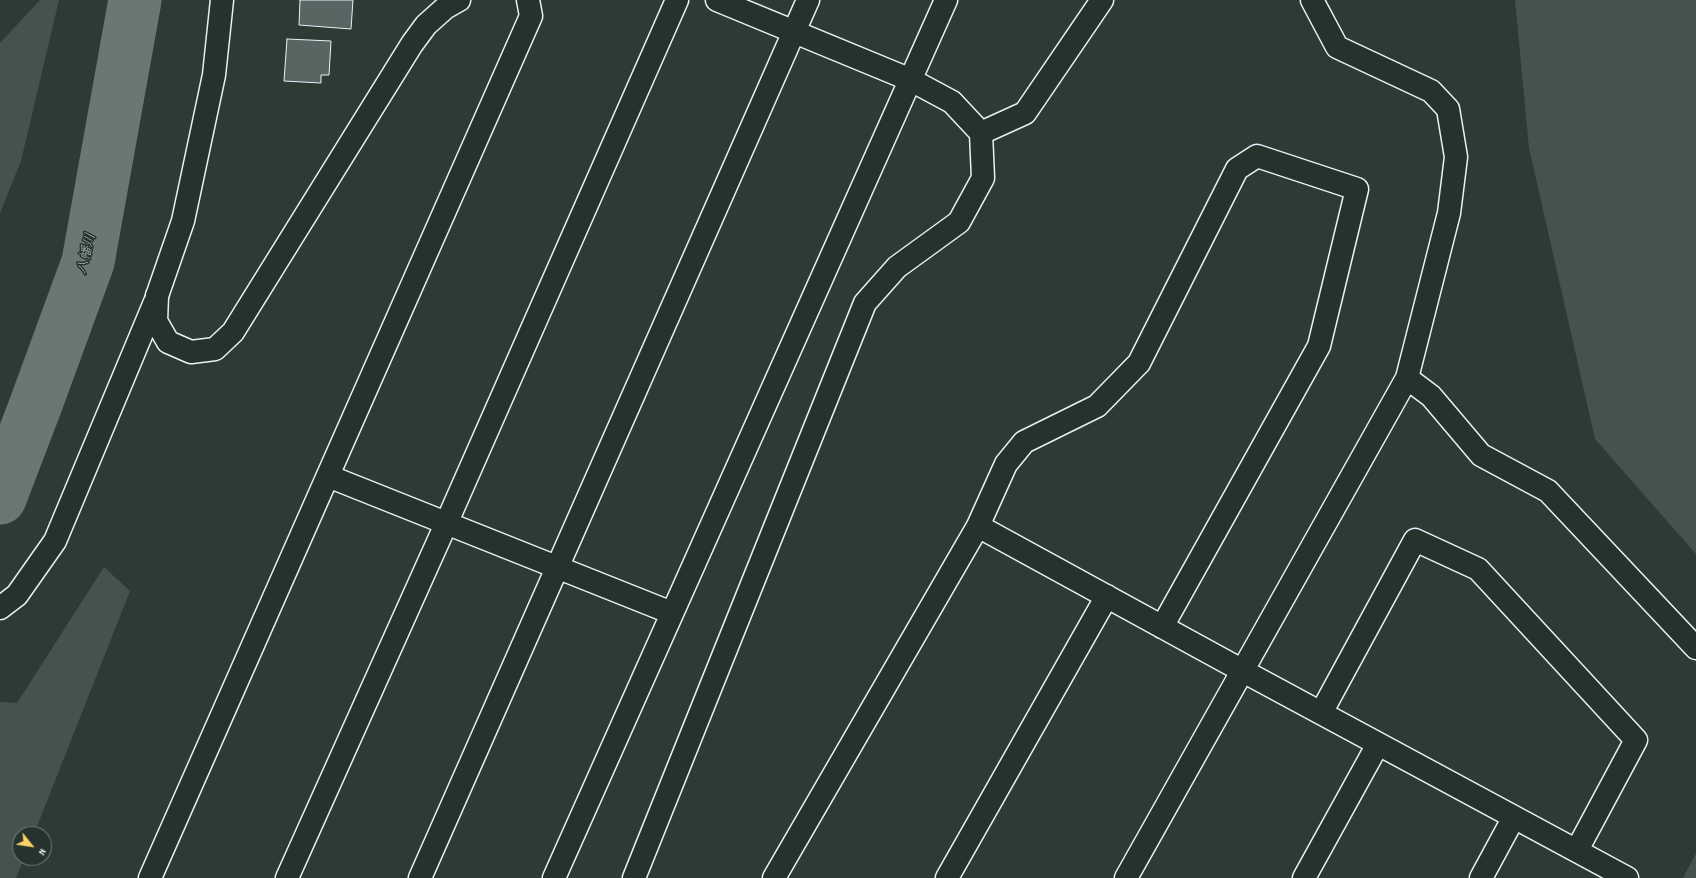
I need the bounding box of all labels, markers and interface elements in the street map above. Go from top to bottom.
water label: 八幡川 [75,232,101,276]
north arrow [12,826,52,866]
text: N [33,845,50,858]

